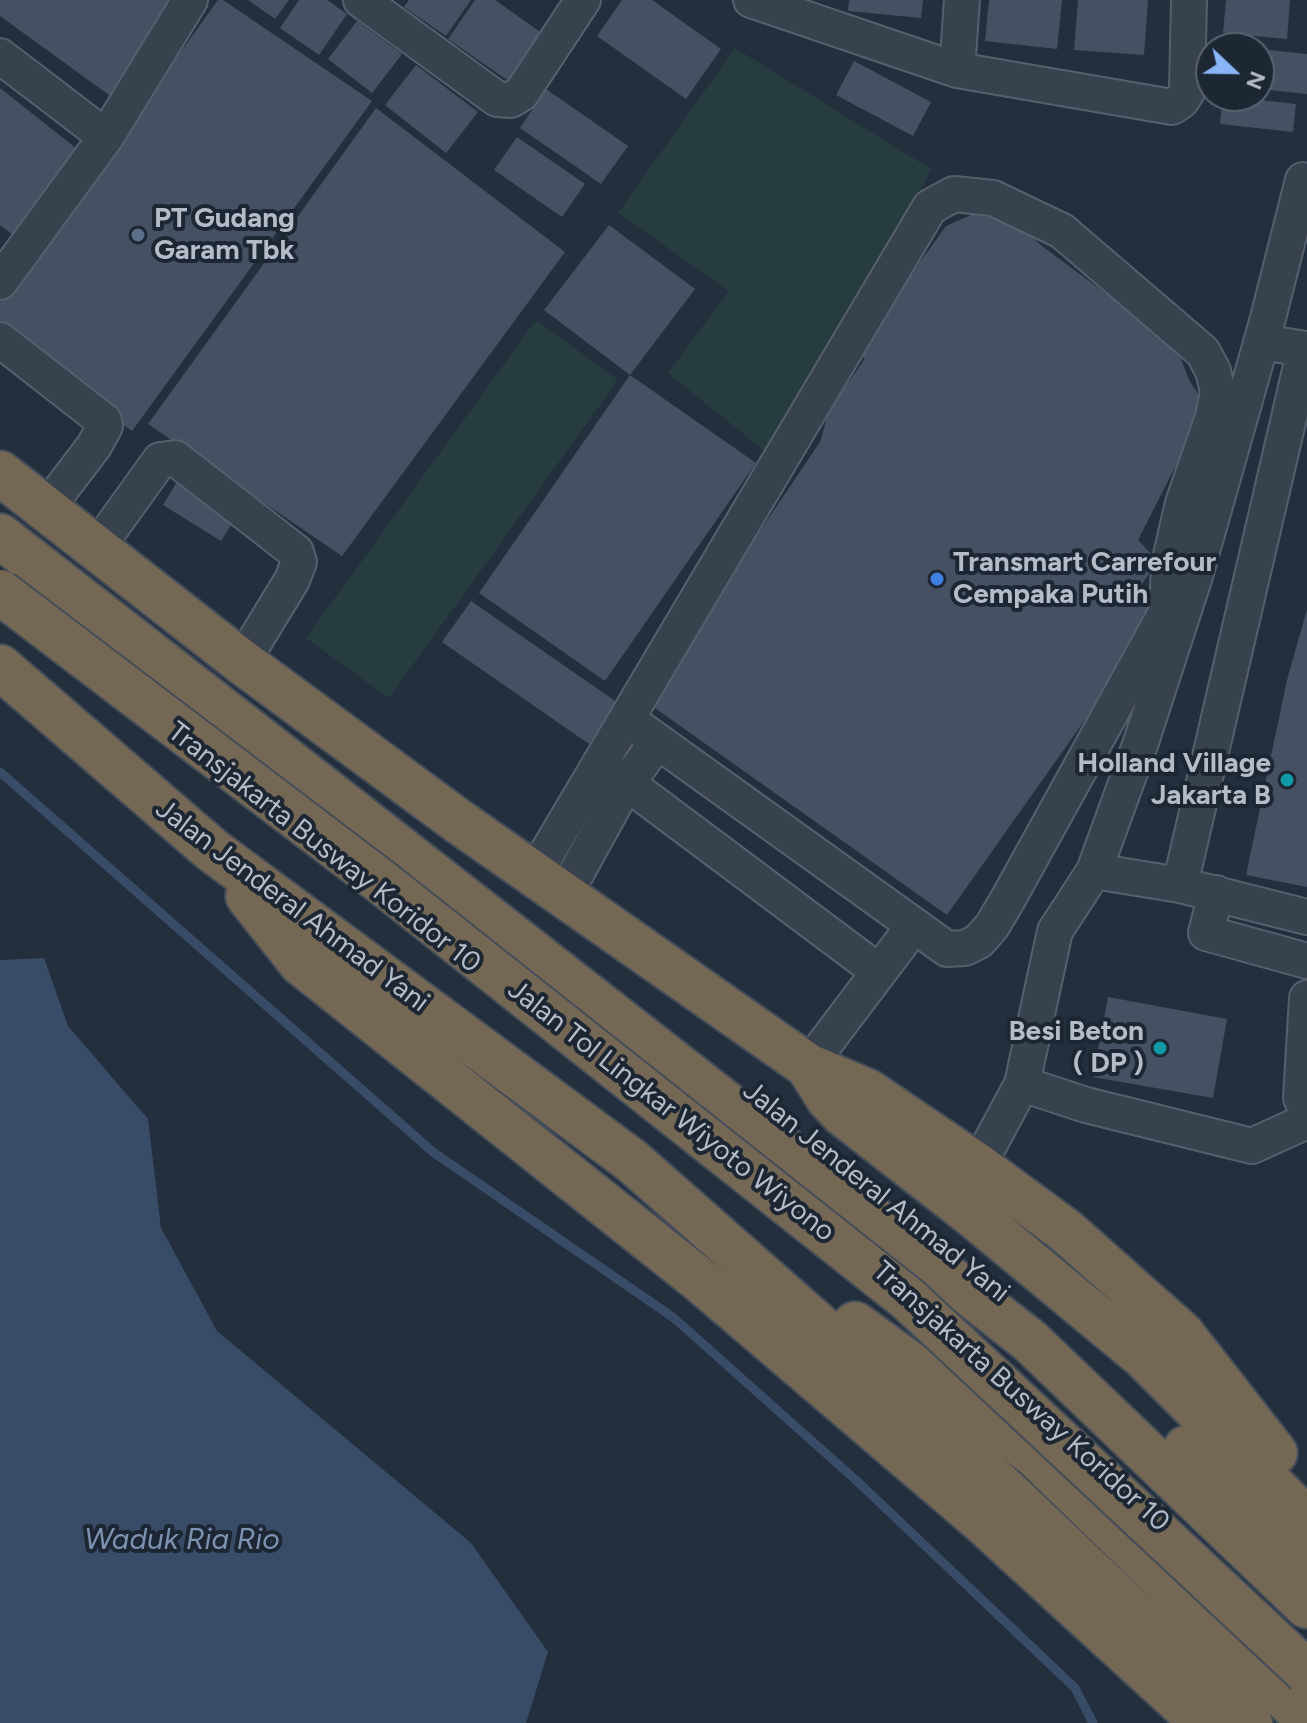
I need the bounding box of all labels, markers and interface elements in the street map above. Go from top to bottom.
north arrow [1195,32,1275,112]
text: N [1240,67,1272,93]
place label: PT Gudang Garam Tbk [154,202,295,268]
marker: PT Gudang Garam Tbk [129,226,147,244]
place label: Transmart Carrefour Cempaka Putih [953,546,1216,612]
marker: Transmart Carrefour Cempaka Putih [928,570,946,588]
street label: Transjakarta Busway Koridor 10 [161,715,487,981]
place label: Holland Village Jakarta B [1077,747,1271,813]
marker: Holland Village Jakarta B [1278,771,1296,789]
street label: Jalan Jenderal Ahmad Yani [149,792,435,1020]
street label: Jalan Tol Lingkar Wiyoto Wiyono [501,973,841,1249]
place label: Besi Beton ( DP ) [1008,1015,1144,1081]
marker: Besi Beton ( DP ) [1151,1039,1169,1057]
street label: Jalan Jenderal Ahmad Yani [736,1074,1016,1310]
street label: Transjakarta Busway Koridor 10 [866,1255,1176,1539]
water label: Waduk Ria Rio [84,1522,280,1558]

